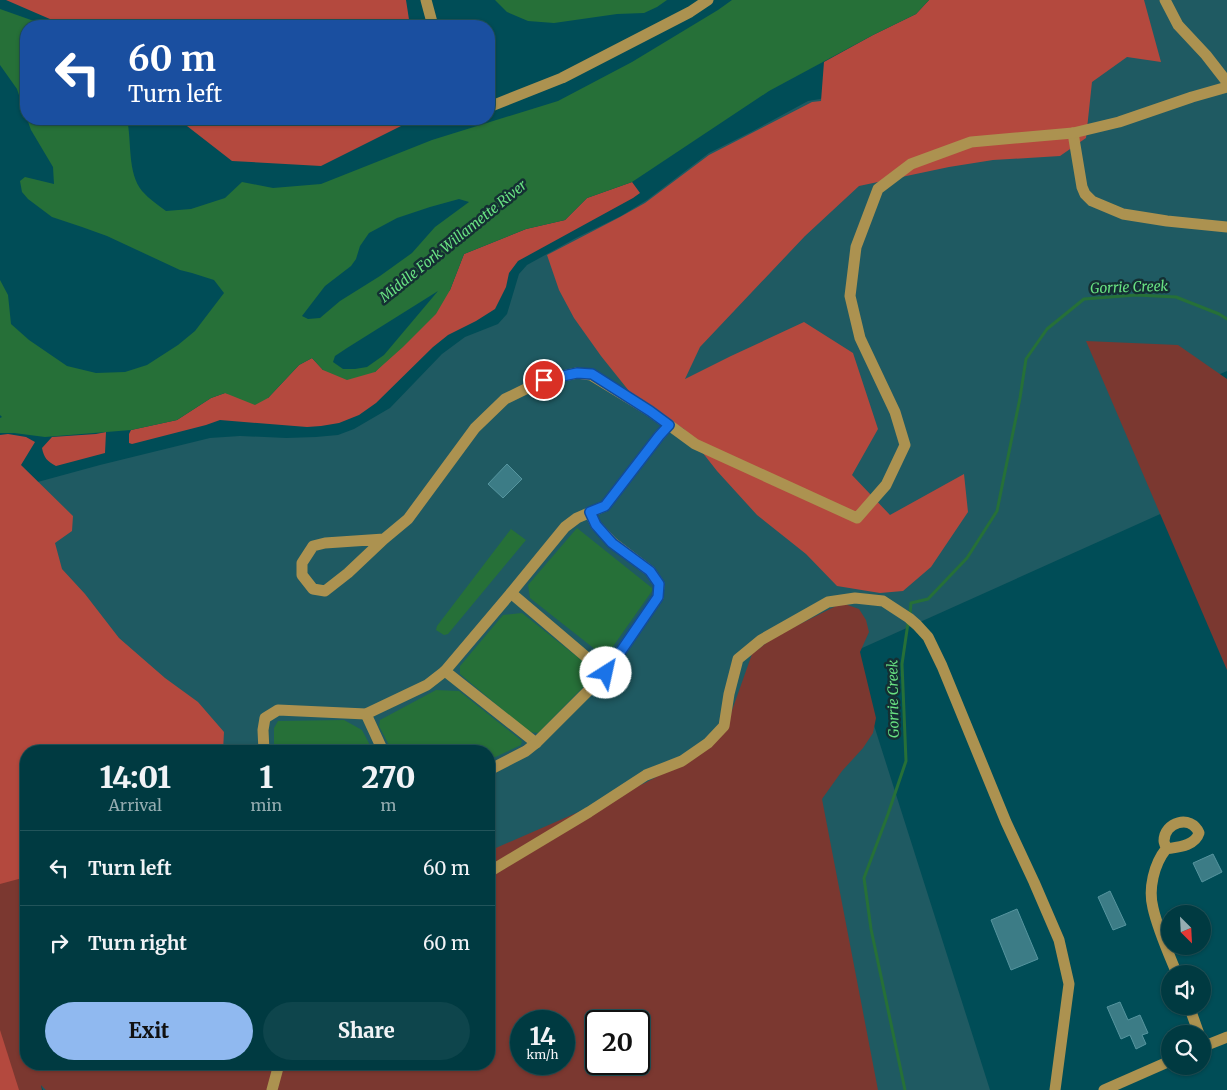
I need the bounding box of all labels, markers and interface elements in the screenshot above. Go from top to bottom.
text: 60 m [128,37,216,81]
icon: left [45,40,110,105]
text: Turn left [128,80,222,108]
water label: Middle Fork Willamette River [375,176,531,307]
water label: Gorrie Creek [1090,277,1169,297]
pin [523,359,565,401]
icon: arrive [530,366,558,394]
position arrow [579,646,631,698]
water label: Gorrie Creek [883,659,903,738]
text: 14:01 [99,758,171,796]
text: 1 [259,758,273,796]
text: 270 [362,758,416,796]
text: Arrival [109,795,162,815]
text: min [250,795,282,815]
text: m [381,795,397,815]
icon: left [45,854,73,882]
text: Turn left [88,856,172,880]
text: 60 m [423,856,470,880]
north arrow [1161,905,1211,955]
map controls [1161,905,1211,1075]
icon: right [45,929,73,957]
text: Turn right [88,931,187,955]
text: 60 m [423,931,470,955]
button: sound [1161,965,1211,1015]
button: Exit [45,1002,253,1060]
button: Share [263,1002,470,1060]
speed limit sign: 20 [585,1010,650,1075]
text: 14 [529,1020,556,1052]
button: search [1161,1025,1211,1075]
text: km/h [527,1047,558,1062]

